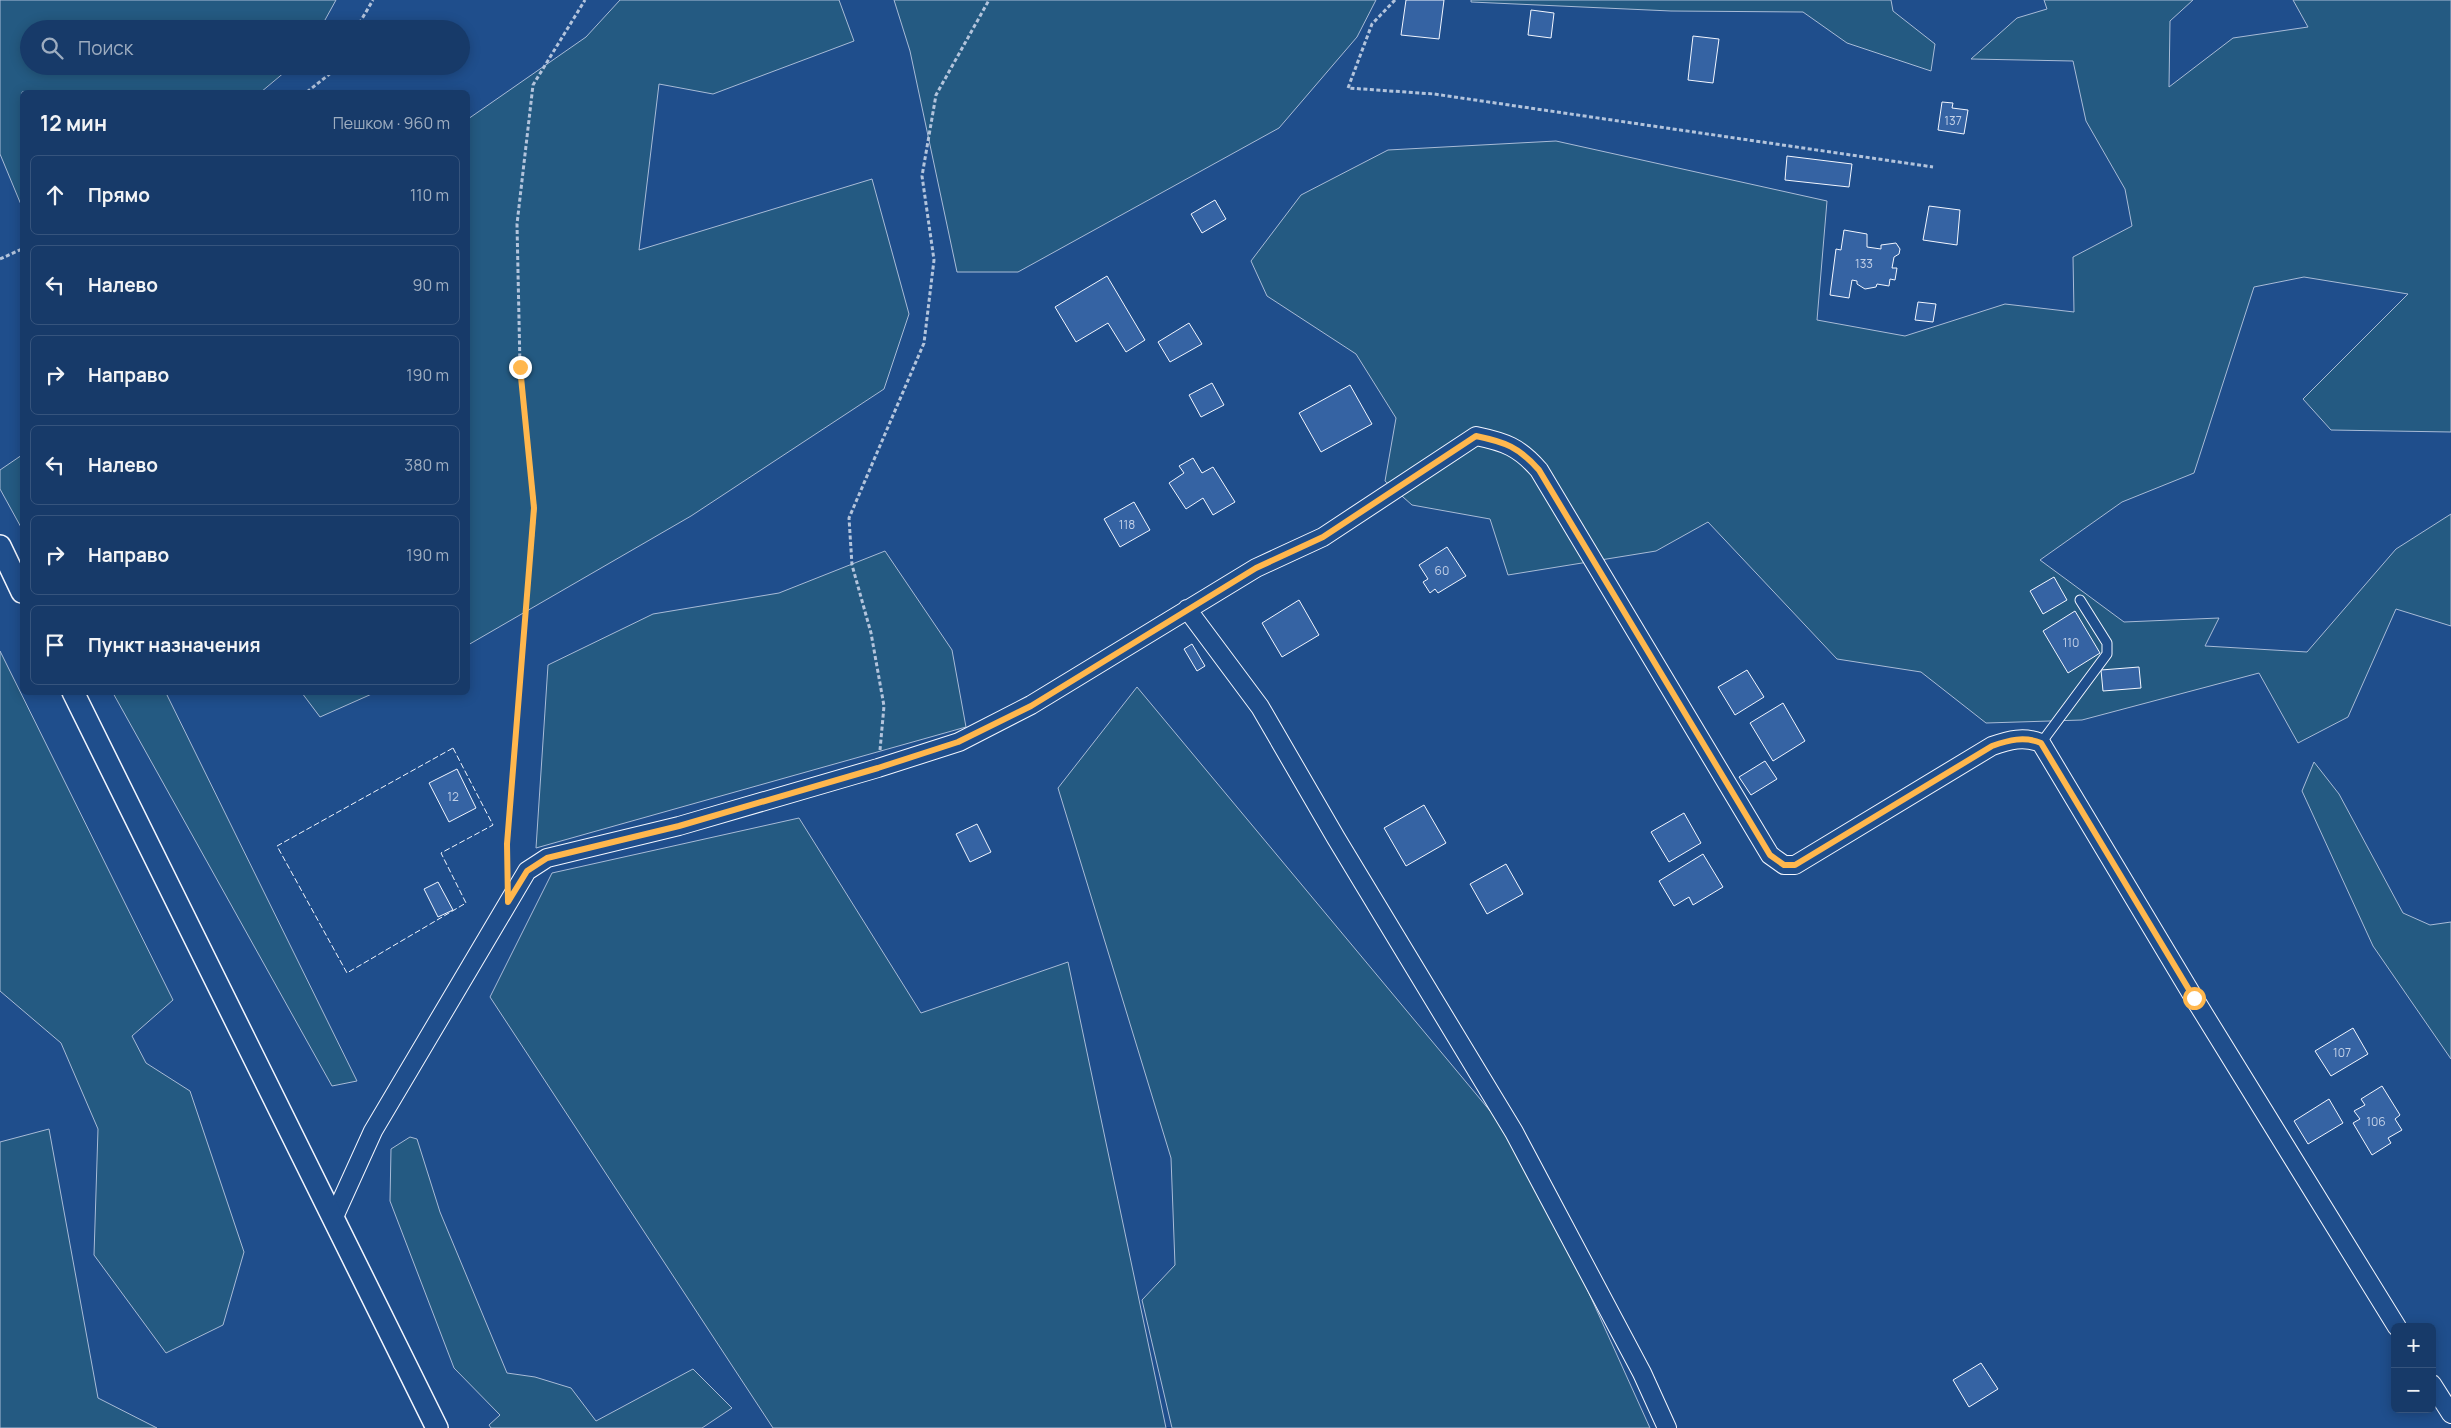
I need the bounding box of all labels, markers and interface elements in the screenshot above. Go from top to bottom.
search box [20,20,470,75]
icon: search [38,34,66,62]
text: Поиск [78,35,133,61]
text: 12 мин [40,109,107,137]
text: Пешком · 960 m [333,112,450,134]
house number: 137 [1944,112,1962,129]
icon: ahead [41,181,69,209]
text: Прямо [88,182,150,208]
text: 110 m [410,184,449,206]
house number: 133 [1855,255,1873,272]
icon: left [41,271,69,299]
text: Налево [88,272,158,298]
text: 90 m [413,274,449,296]
route end [509,356,532,379]
icon: right [41,361,69,389]
text: Направо [88,362,169,388]
text: 190 m [406,364,449,386]
icon: left [41,451,69,479]
text: Налево [88,452,158,478]
text: 380 m [404,454,449,476]
house number: 118 [1119,516,1135,533]
icon: right [41,541,69,569]
text: Направо [88,542,169,568]
text: 190 m [406,544,449,566]
house number: 60 [1435,562,1449,579]
icon: arrive [41,631,69,659]
text: Пункт назначения [88,632,261,658]
house number: 110 [2063,634,2079,651]
house number: 12 [447,788,459,805]
route start [2183,987,2206,1010]
house number: 107 [2333,1044,2351,1061]
house number: 106 [2366,1113,2386,1130]
map controls [2391,1323,2436,1413]
button: + [2391,1323,2436,1368]
button: − [2391,1368,2436,1413]

